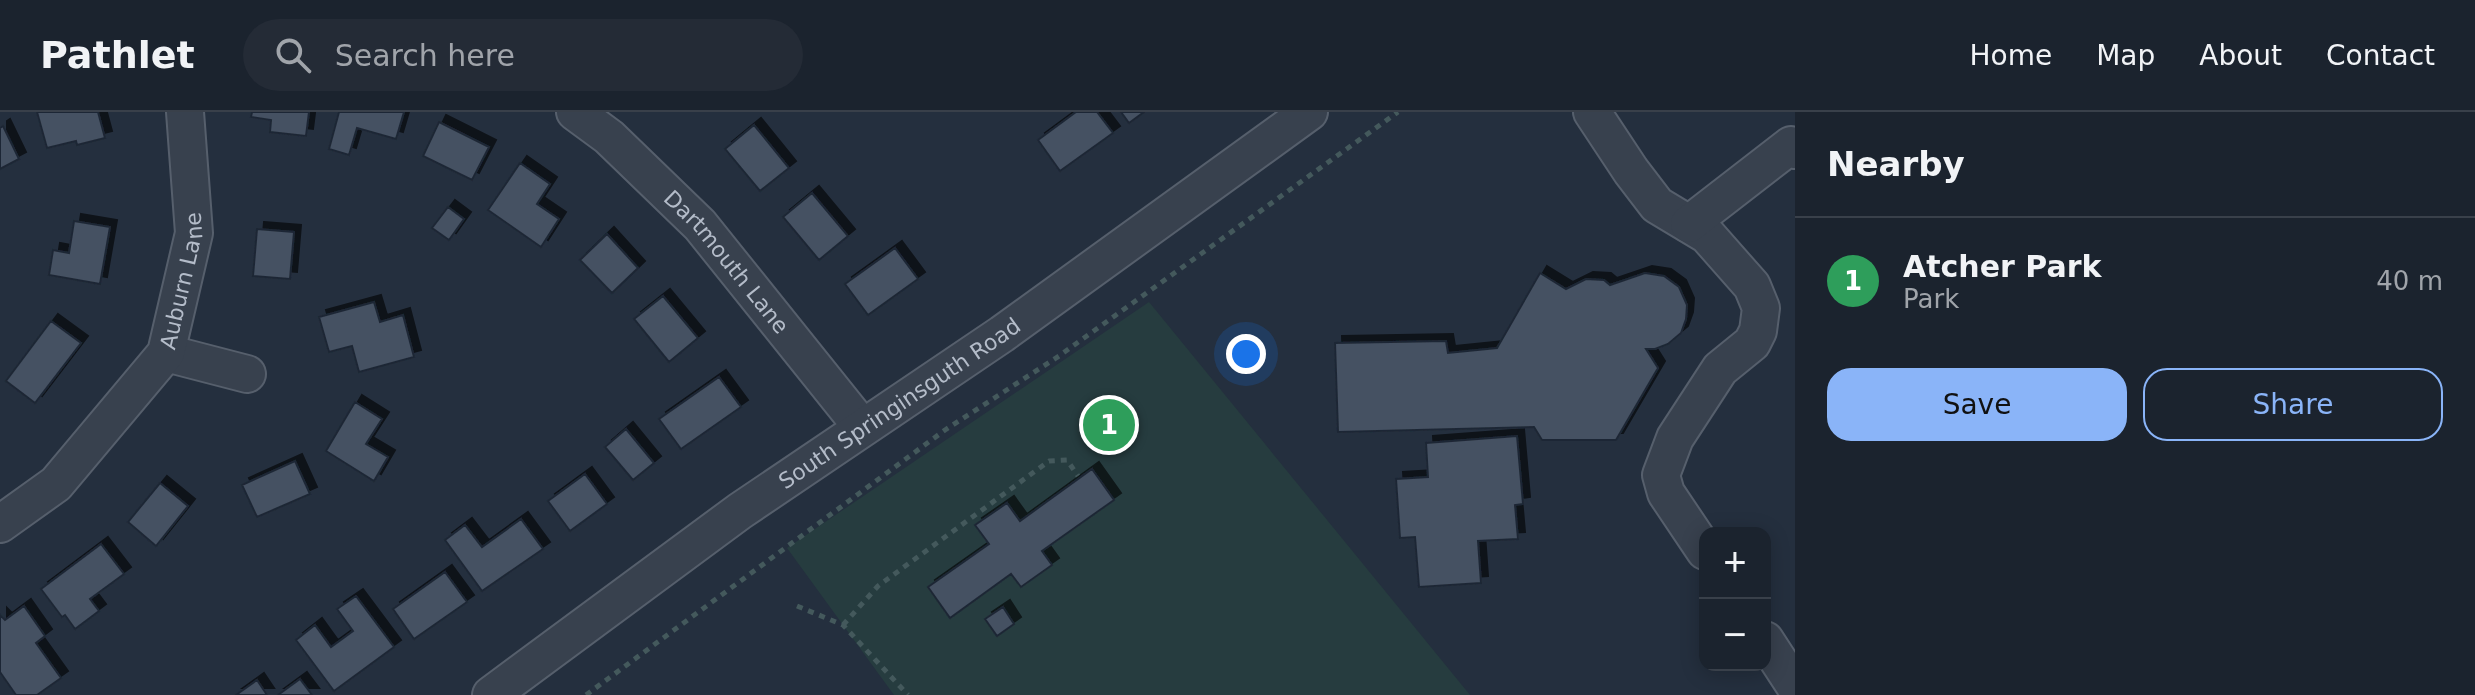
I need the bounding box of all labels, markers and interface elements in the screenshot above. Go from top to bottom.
search box [243,19,803,91]
text: Pathlet [40,33,195,77]
icon: search [271,33,315,77]
text: Search here [335,38,515,73]
text: Home [1969,39,2052,72]
text: Map [2096,39,2155,72]
text: About [2199,39,2282,72]
text: Contact [2326,39,2435,72]
text: Nearby [1827,144,1965,184]
street label: Dartmouth Lane [659,185,794,338]
street label: Auburn Lane [155,211,207,352]
text: Atcher Park [1903,249,2101,284]
text: 1 [1844,266,1862,296]
text: 40 m [2376,266,2443,296]
text: Park [1903,284,1959,314]
street label: South Springinsguth Road [774,313,1025,494]
your location [1226,334,1266,374]
button: Save [1827,368,2127,441]
button: Share [2143,368,2443,441]
pin: 1 [1083,395,1135,455]
map controls [1699,527,1771,671]
button: + [1699,527,1771,599]
button: − [1699,599,1771,671]

